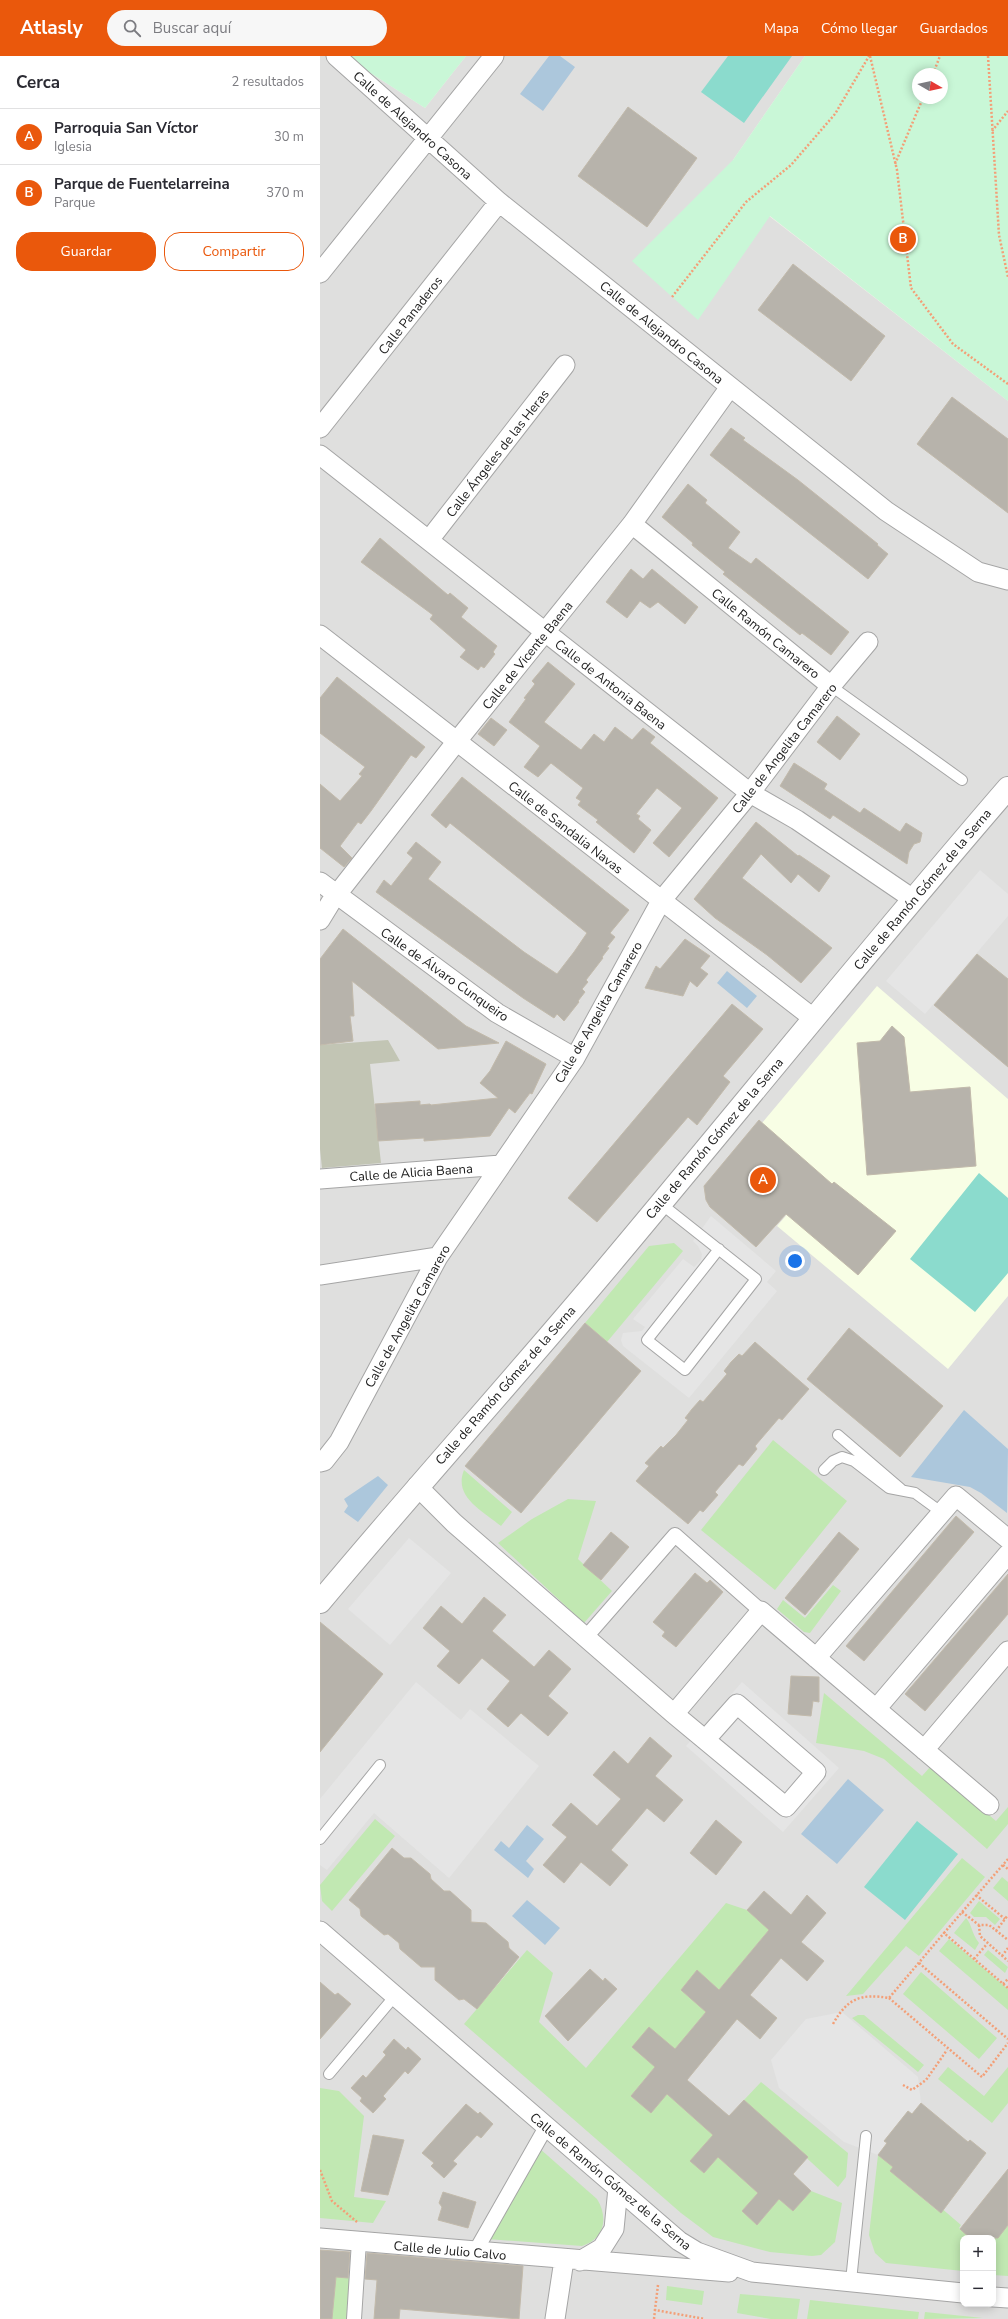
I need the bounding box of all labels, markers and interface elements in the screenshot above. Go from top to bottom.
search box [107,10,387,46]
text: Atlasly [20,15,83,41]
icon: search [121,17,143,39]
text: Buscar aquí [153,18,231,38]
text: Mapa [764,19,799,38]
text: Cómo llegar [821,19,897,38]
text: Guardados [919,19,988,38]
street label: Calle de Alejandro Casona [349,67,476,184]
north arrow [912,68,948,104]
text: Cerca [16,71,60,94]
text: 2 resultados [232,73,304,91]
text: Parroquia San Víctor [54,118,198,138]
text: A [24,128,34,146]
text: 30 m [274,128,304,146]
text: Iglesia [54,138,92,156]
text: Parque de Fuentelarreina [54,174,230,194]
text: B [25,184,33,202]
text: 370 m [266,184,304,202]
text: Parque [54,194,95,212]
pin: B [890,224,916,254]
button: Guardar [16,232,156,271]
button: Compartir [164,232,304,271]
street label: Calle Panaderos [374,273,447,359]
street label: Calle de Alejandro Casona [596,277,727,388]
street label: Calle Ángeles de las Heras [441,385,553,521]
street label: Calle Ramón Camarero [707,584,823,683]
street label: Calle de Vicente Baena [478,598,577,714]
street label: Calle de Antonia Baena [551,635,670,734]
street label: Calle de Angelita Camarero [728,680,841,818]
street label: Calle de Sandalia Navas [504,777,627,878]
street label: Calle de Ramón Gómez de la Serna [850,805,996,974]
street label: Calle de Álvaro Cunqueiro [377,923,513,1026]
street label: Calle de Angelita Camarero [551,938,647,1087]
street label: Calle de Ramón Gómez de la Serna [642,1054,788,1223]
street label: Calle de Alicia Baena [349,1160,473,1186]
pin: A [750,1165,776,1195]
street label: Calle de Angelita Camarero [361,1242,455,1391]
your location [785,1251,805,1271]
street label: Calle de Ramón Gómez de la Serna [432,1302,580,1469]
street label: Calle de Ramón Gómez de la Serna [526,2109,695,2255]
map controls [960,2235,996,2307]
button: + [960,2235,996,2271]
street label: Calle de Julio Calvo [393,2237,507,2265]
button: − [960,2271,996,2307]

